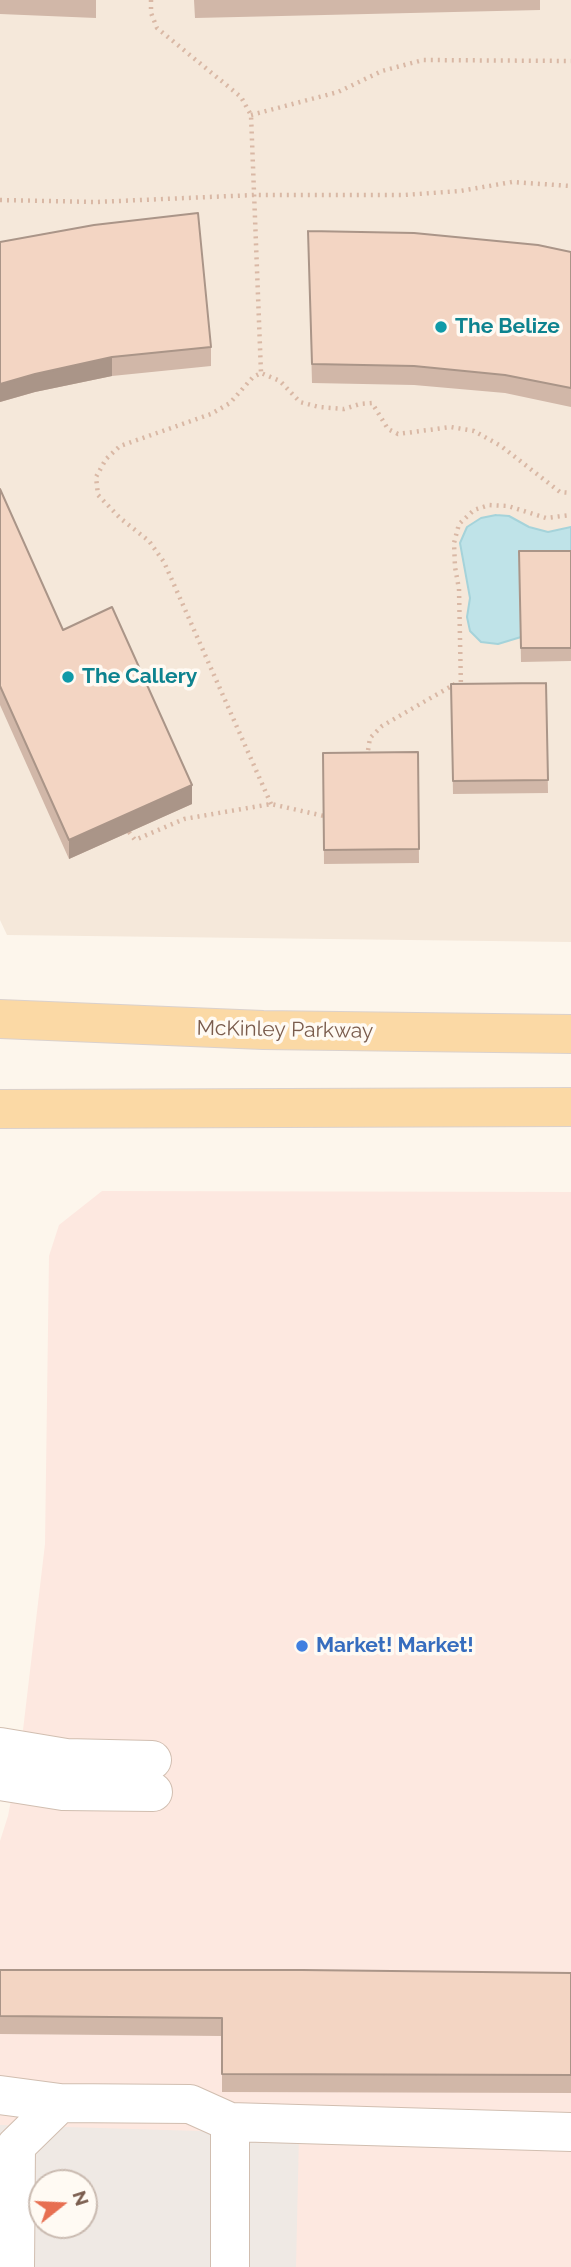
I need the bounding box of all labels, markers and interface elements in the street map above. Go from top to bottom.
place label: The Belize [455,314,560,340]
marker: The Belize [433,319,449,335]
place label: The Callery [82,664,197,690]
marker: The Callery [60,669,76,685]
street label: McKinley Parkway [196,1016,374,1044]
place label: Market! Market! [316,1633,474,1659]
marker: Market! Market! [294,1638,310,1654]
north arrow [28,2169,98,2239]
text: N [68,2188,94,2208]

